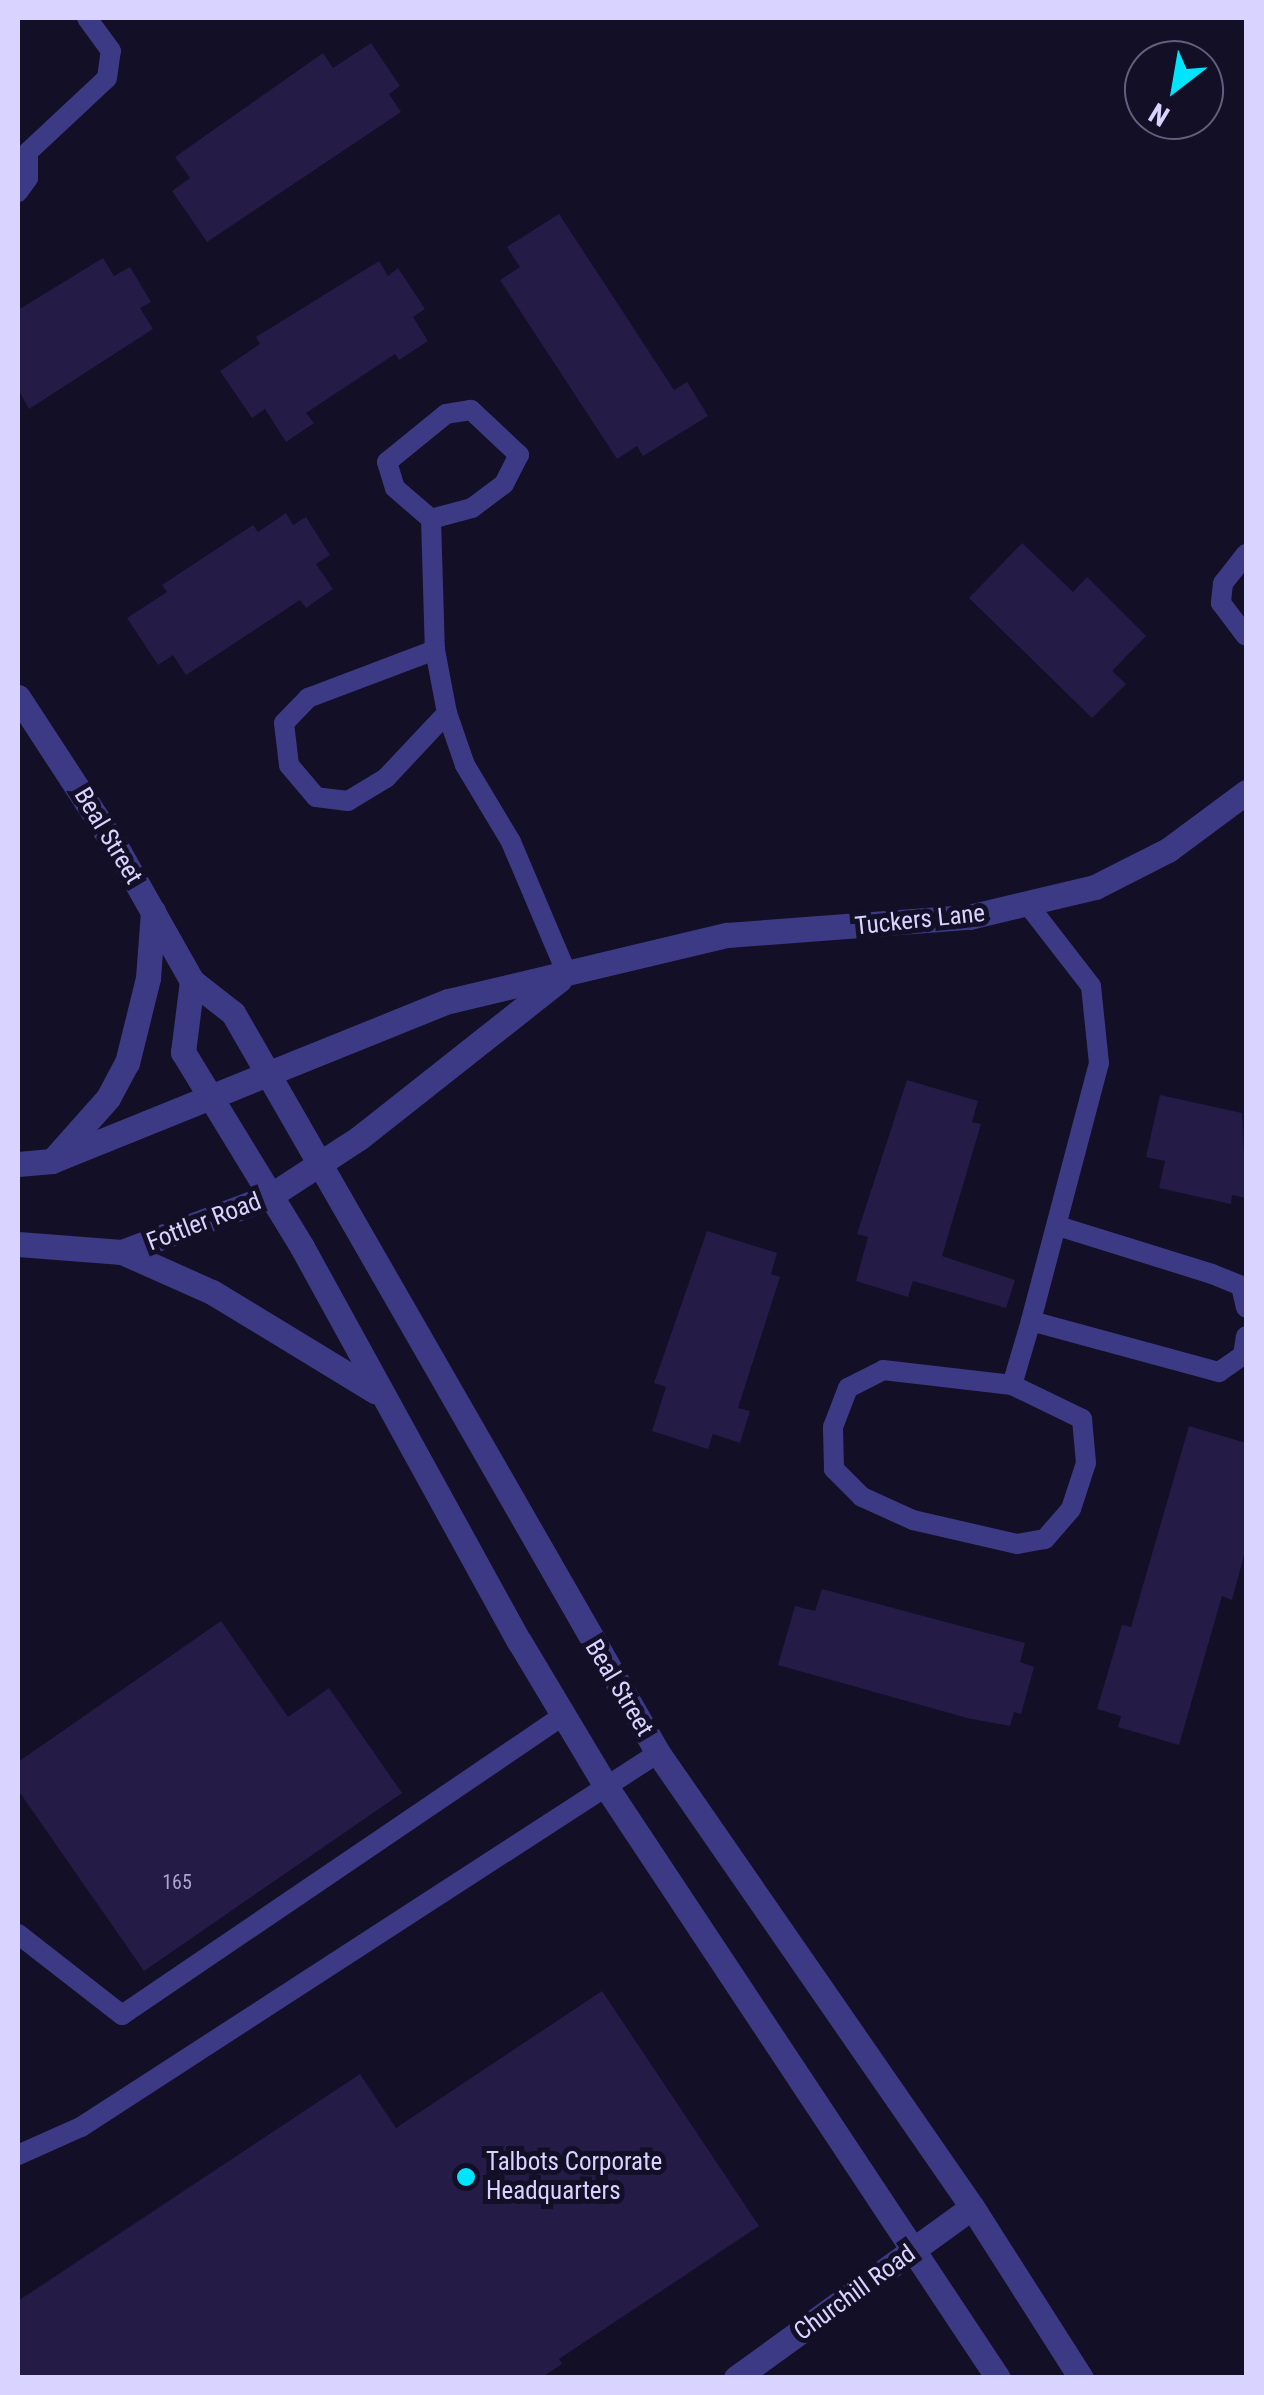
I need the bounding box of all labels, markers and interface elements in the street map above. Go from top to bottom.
north arrow [1124,40,1224,140]
text: N [1143,96,1175,133]
street label: Beal Street [67,782,149,890]
street label: Tuckers Lane [853,898,987,942]
street label: Fottler Road [143,1186,265,1258]
street label: Beal Street [578,1634,660,1742]
house number: 165 [162,1870,192,1894]
place label: Talbots Corporate Headquarters [486,2148,662,2207]
marker: Talbots Corporate Headquarters [455,2166,477,2188]
street label: Churchill Road [789,2239,921,2347]

